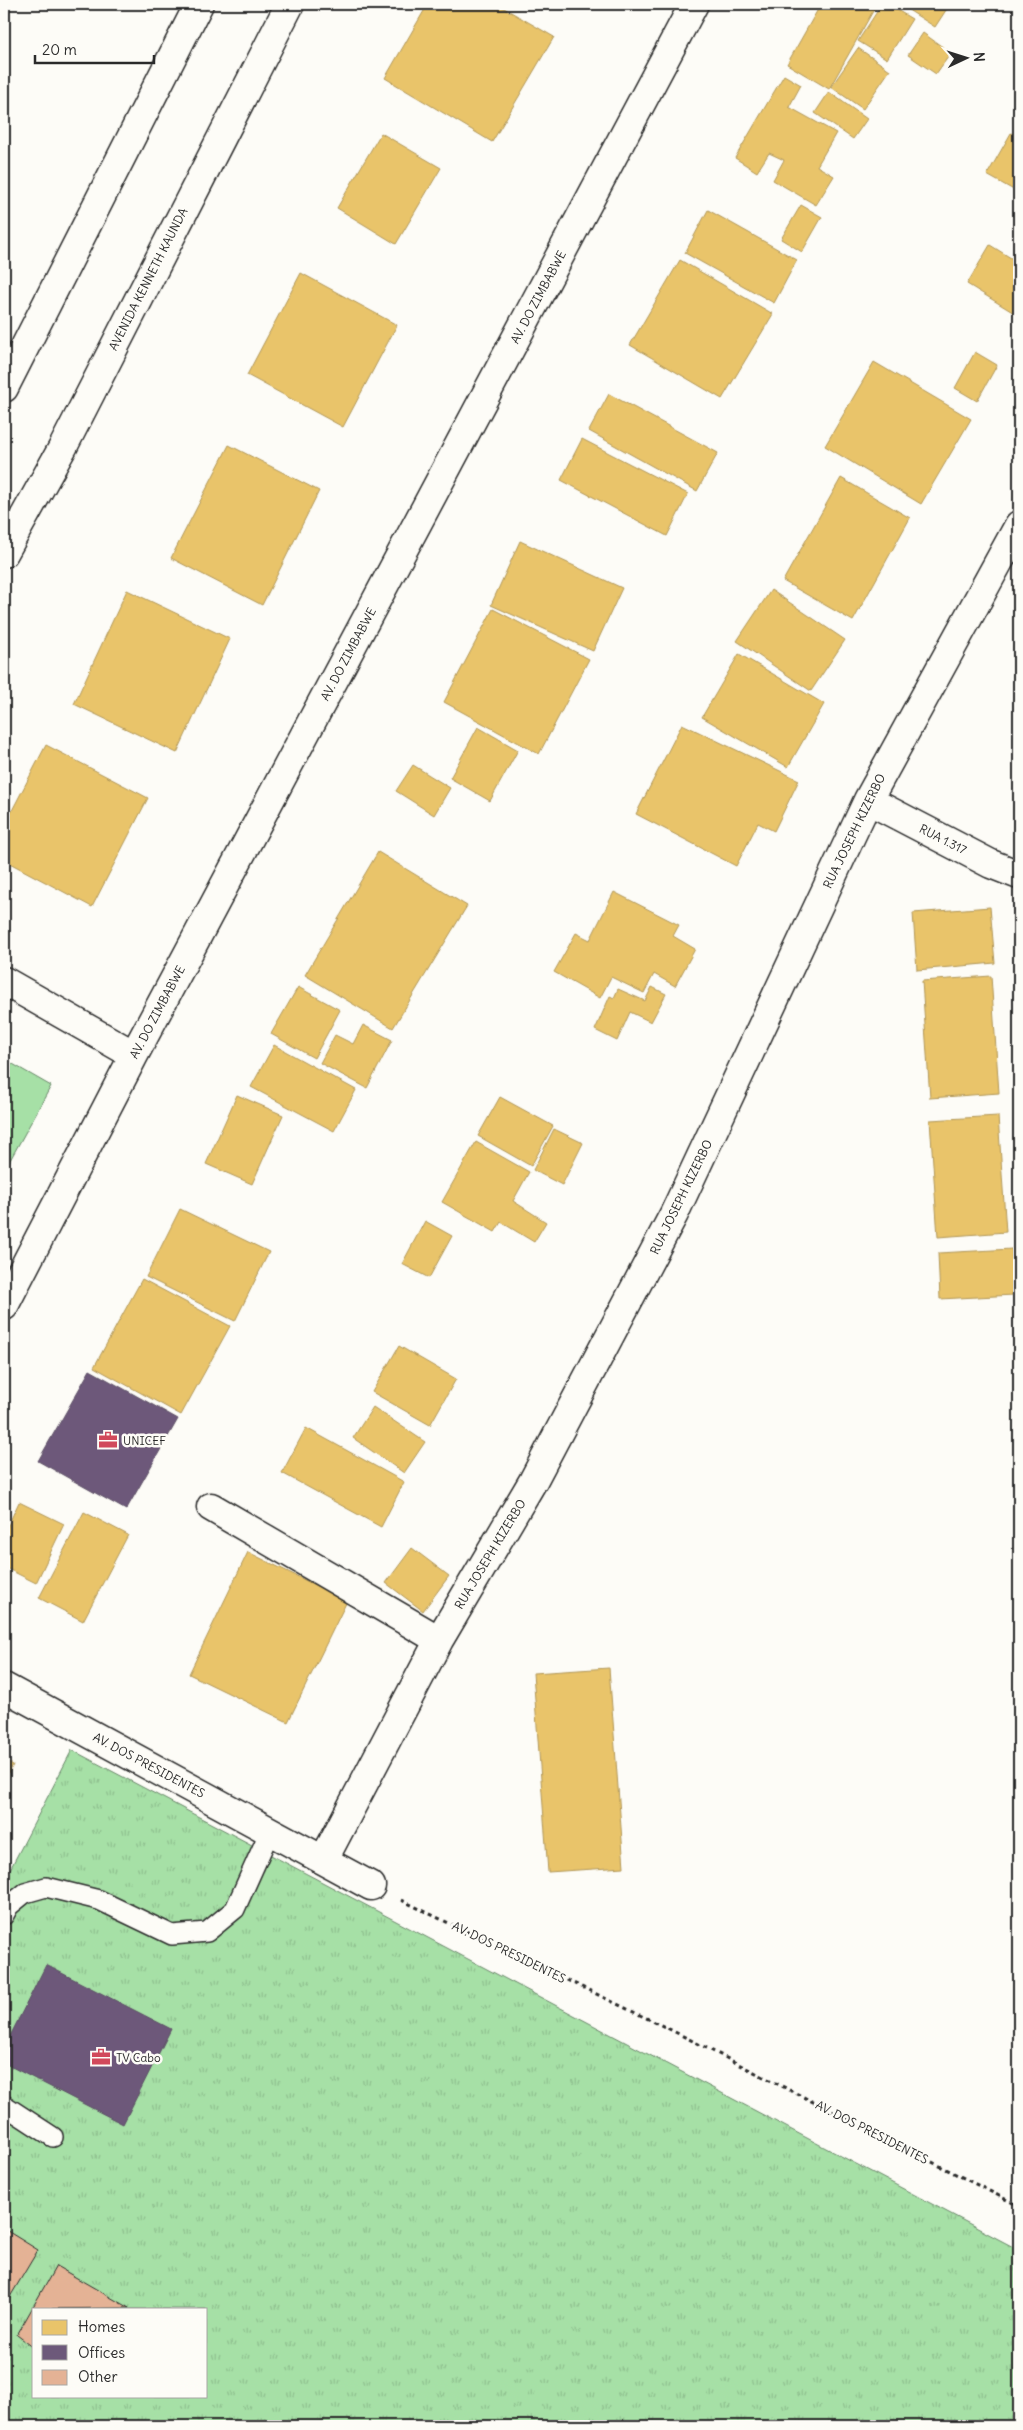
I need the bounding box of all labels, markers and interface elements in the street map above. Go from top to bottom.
scale bar [35,32,154,64]
north arrow [940,32,990,82]
text: 20 m [42,40,77,59]
text: N [970,52,988,63]
street label: AVENIDA KENNETH KAUNDA [105,205,191,353]
street label: AV. DO ZIMBABWE [507,248,569,346]
street label: AV. DO ZIMBABWE [317,605,379,703]
street label: RUA JOSEPH KIZERBO [820,771,888,891]
street label: RUA 1.317 [917,821,969,857]
street label: AV. DO ZIMBABWE [126,963,188,1061]
street label: RUA JOSEPH KIZERBO [647,1137,715,1257]
office icon: UNICEF [97,1429,119,1451]
place label: UNICEF [123,1433,166,1448]
street label: RUA JOSEPH KIZERBO [451,1496,529,1612]
street label: AV. DOS PRESIDENTES [91,1729,208,1801]
street label: AV. DOS PRESIDENTES [450,1918,568,1986]
office icon: TV Cabo [90,2046,112,2068]
place label: TV Cabo [116,2050,161,2065]
street label: AV. DOS PRESIDENTES [813,2097,931,2167]
legend [32,2308,208,2398]
text: Homes [78,2317,125,2336]
text: Offices [78,2343,125,2362]
text: Other [78,2367,118,2386]

